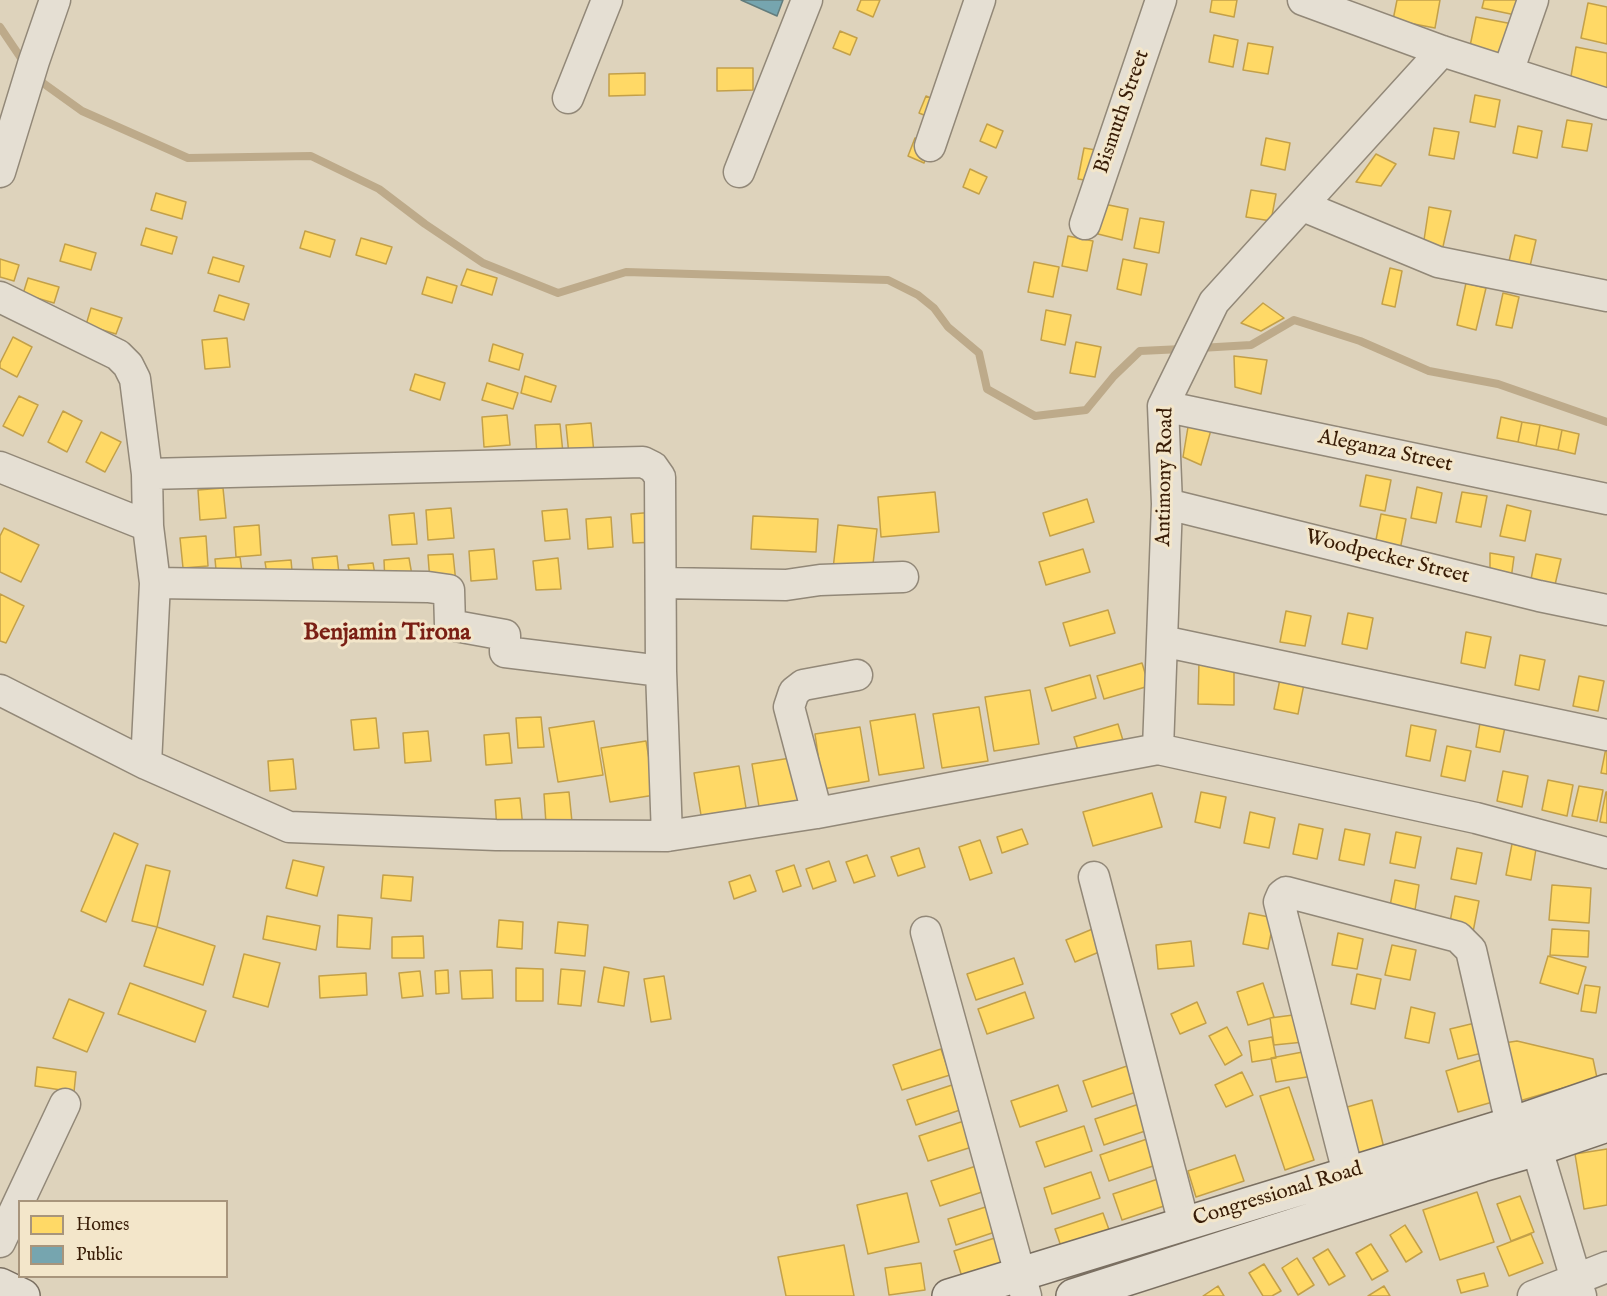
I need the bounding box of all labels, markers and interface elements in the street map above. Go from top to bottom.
street label: Bismuth Street [1090,47,1156,177]
street label: Antimony Road [1152,407,1180,547]
street label: Aleganza Street [1316,425,1454,479]
street label: Woodpecker Street [1302,525,1472,591]
district label: Benjamin Tirona [303,620,471,648]
street label: Congressional Road [1190,1157,1366,1233]
legend [18,1200,228,1278]
text: Homes [76,1214,129,1237]
text: Public [76,1244,123,1267]

